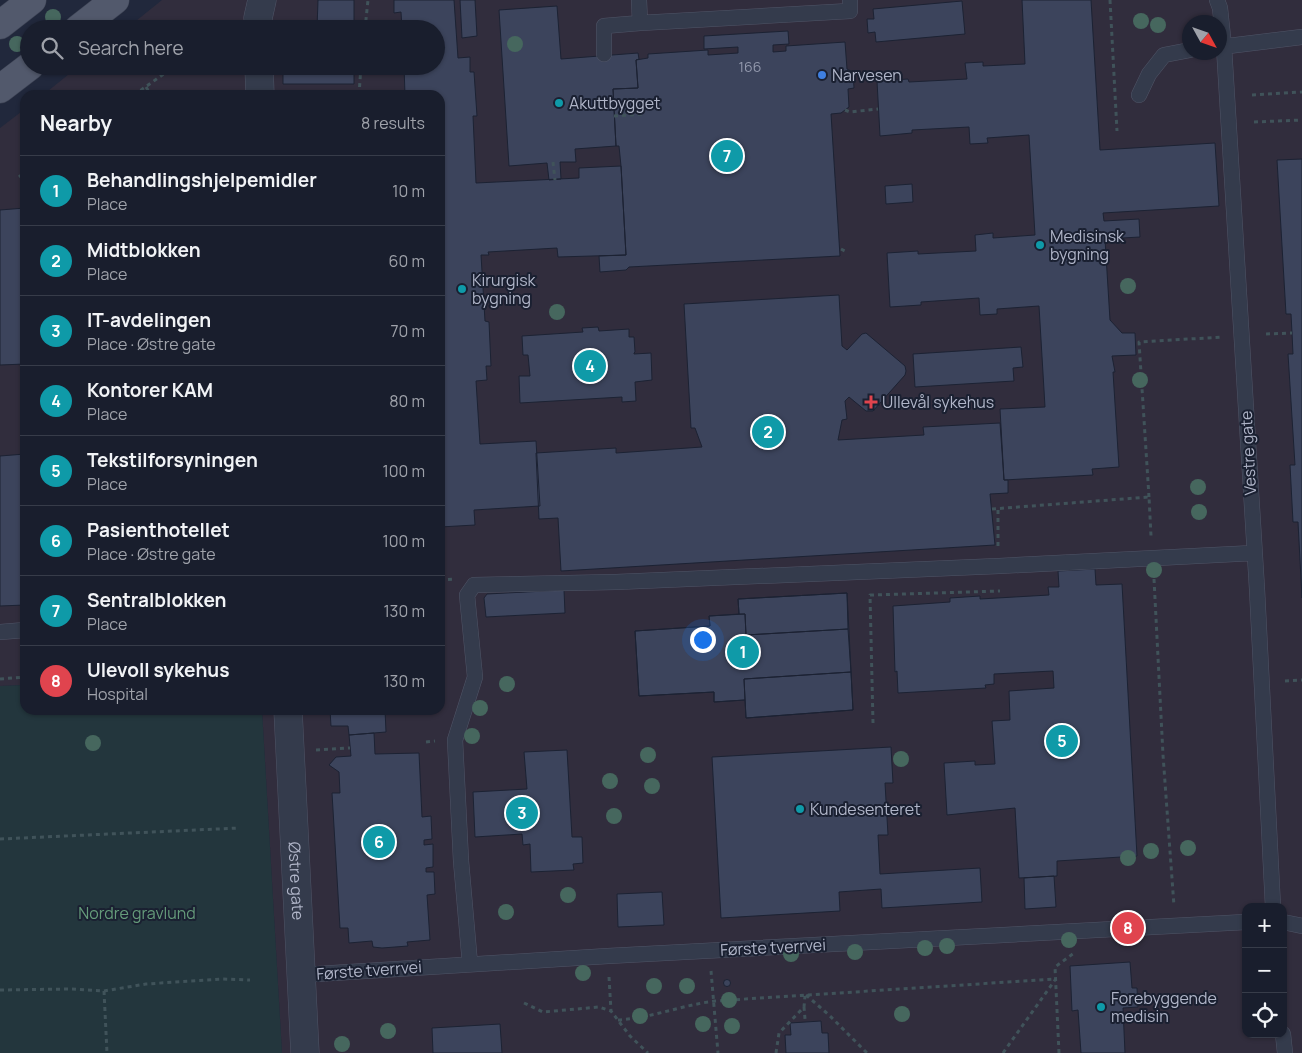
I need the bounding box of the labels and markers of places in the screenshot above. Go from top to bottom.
place label: Narvesen [832,64,902,86]
marker: Narvesen [816,69,828,81]
place label: Akuttbygget [569,92,660,114]
marker: Akuttbygget [553,97,565,109]
pin: 7 [711,137,743,175]
place label: Medisinsk bygning [1050,225,1125,265]
marker: Medisinsk bygning [1034,239,1046,251]
place label: Kirurgisk bygning [472,269,537,309]
marker: Kirurgisk bygning [456,283,468,295]
pin: 4 [574,347,606,385]
place label: Ullevål sykehus [882,391,994,413]
marker: Ullevål sykehus [864,395,878,409]
pin: 2 [752,413,784,451]
pin: 1 [727,633,759,671]
pin: 5 [1046,722,1078,760]
pin: 3 [506,794,538,832]
place label: Kundesenteret [810,798,921,820]
marker: Kundesenteret [794,803,806,815]
pin: 6 [363,823,395,861]
pin: 8 [1112,909,1144,947]
place label: Forebyggende medisin [1111,987,1217,1027]
marker: Forebyggende medisin [1095,1001,1107,1013]

